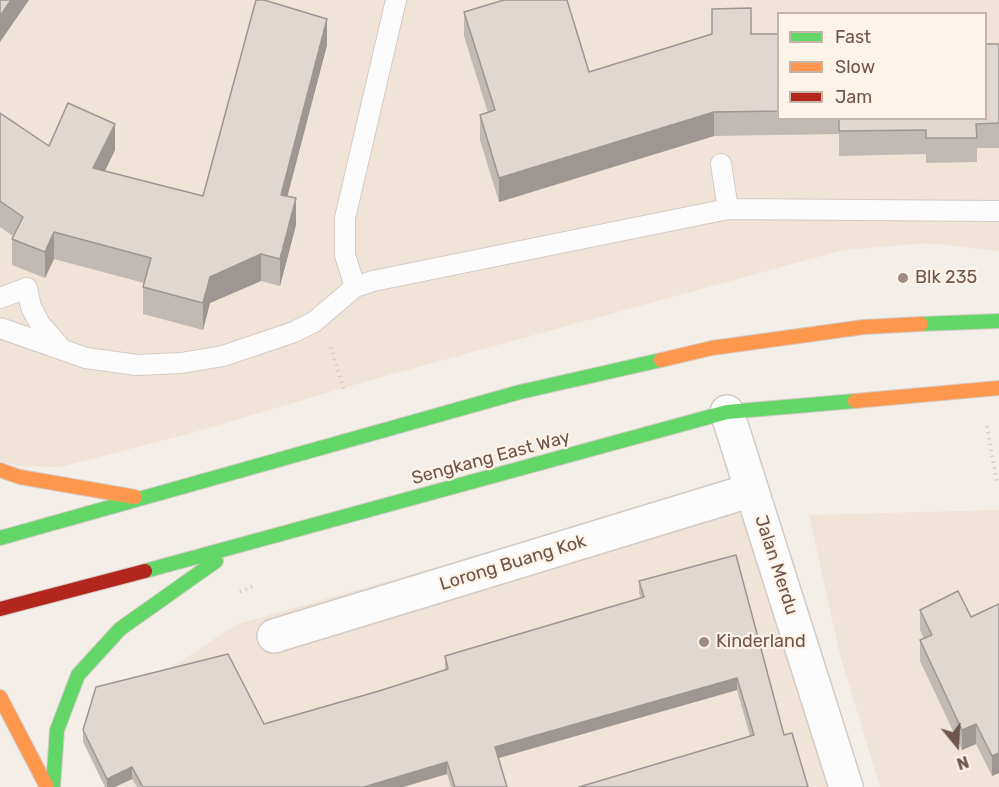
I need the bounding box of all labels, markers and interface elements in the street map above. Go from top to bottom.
legend [777,12,987,120]
text: Fast [835,26,871,48]
text: Slow [835,56,875,78]
text: Jam [835,86,872,108]
place label: Blk 235 [915,267,977,289]
marker: Blk 235 [896,271,910,285]
street label: Sengkang East Way [409,426,573,490]
street label: Jalan Merdu [750,512,802,618]
street label: Lorong Buang Kok [437,530,589,596]
place label: Kinderland [716,631,806,653]
marker: Kinderland [697,635,711,649]
north arrow [927,715,987,775]
text: N [954,752,971,773]

